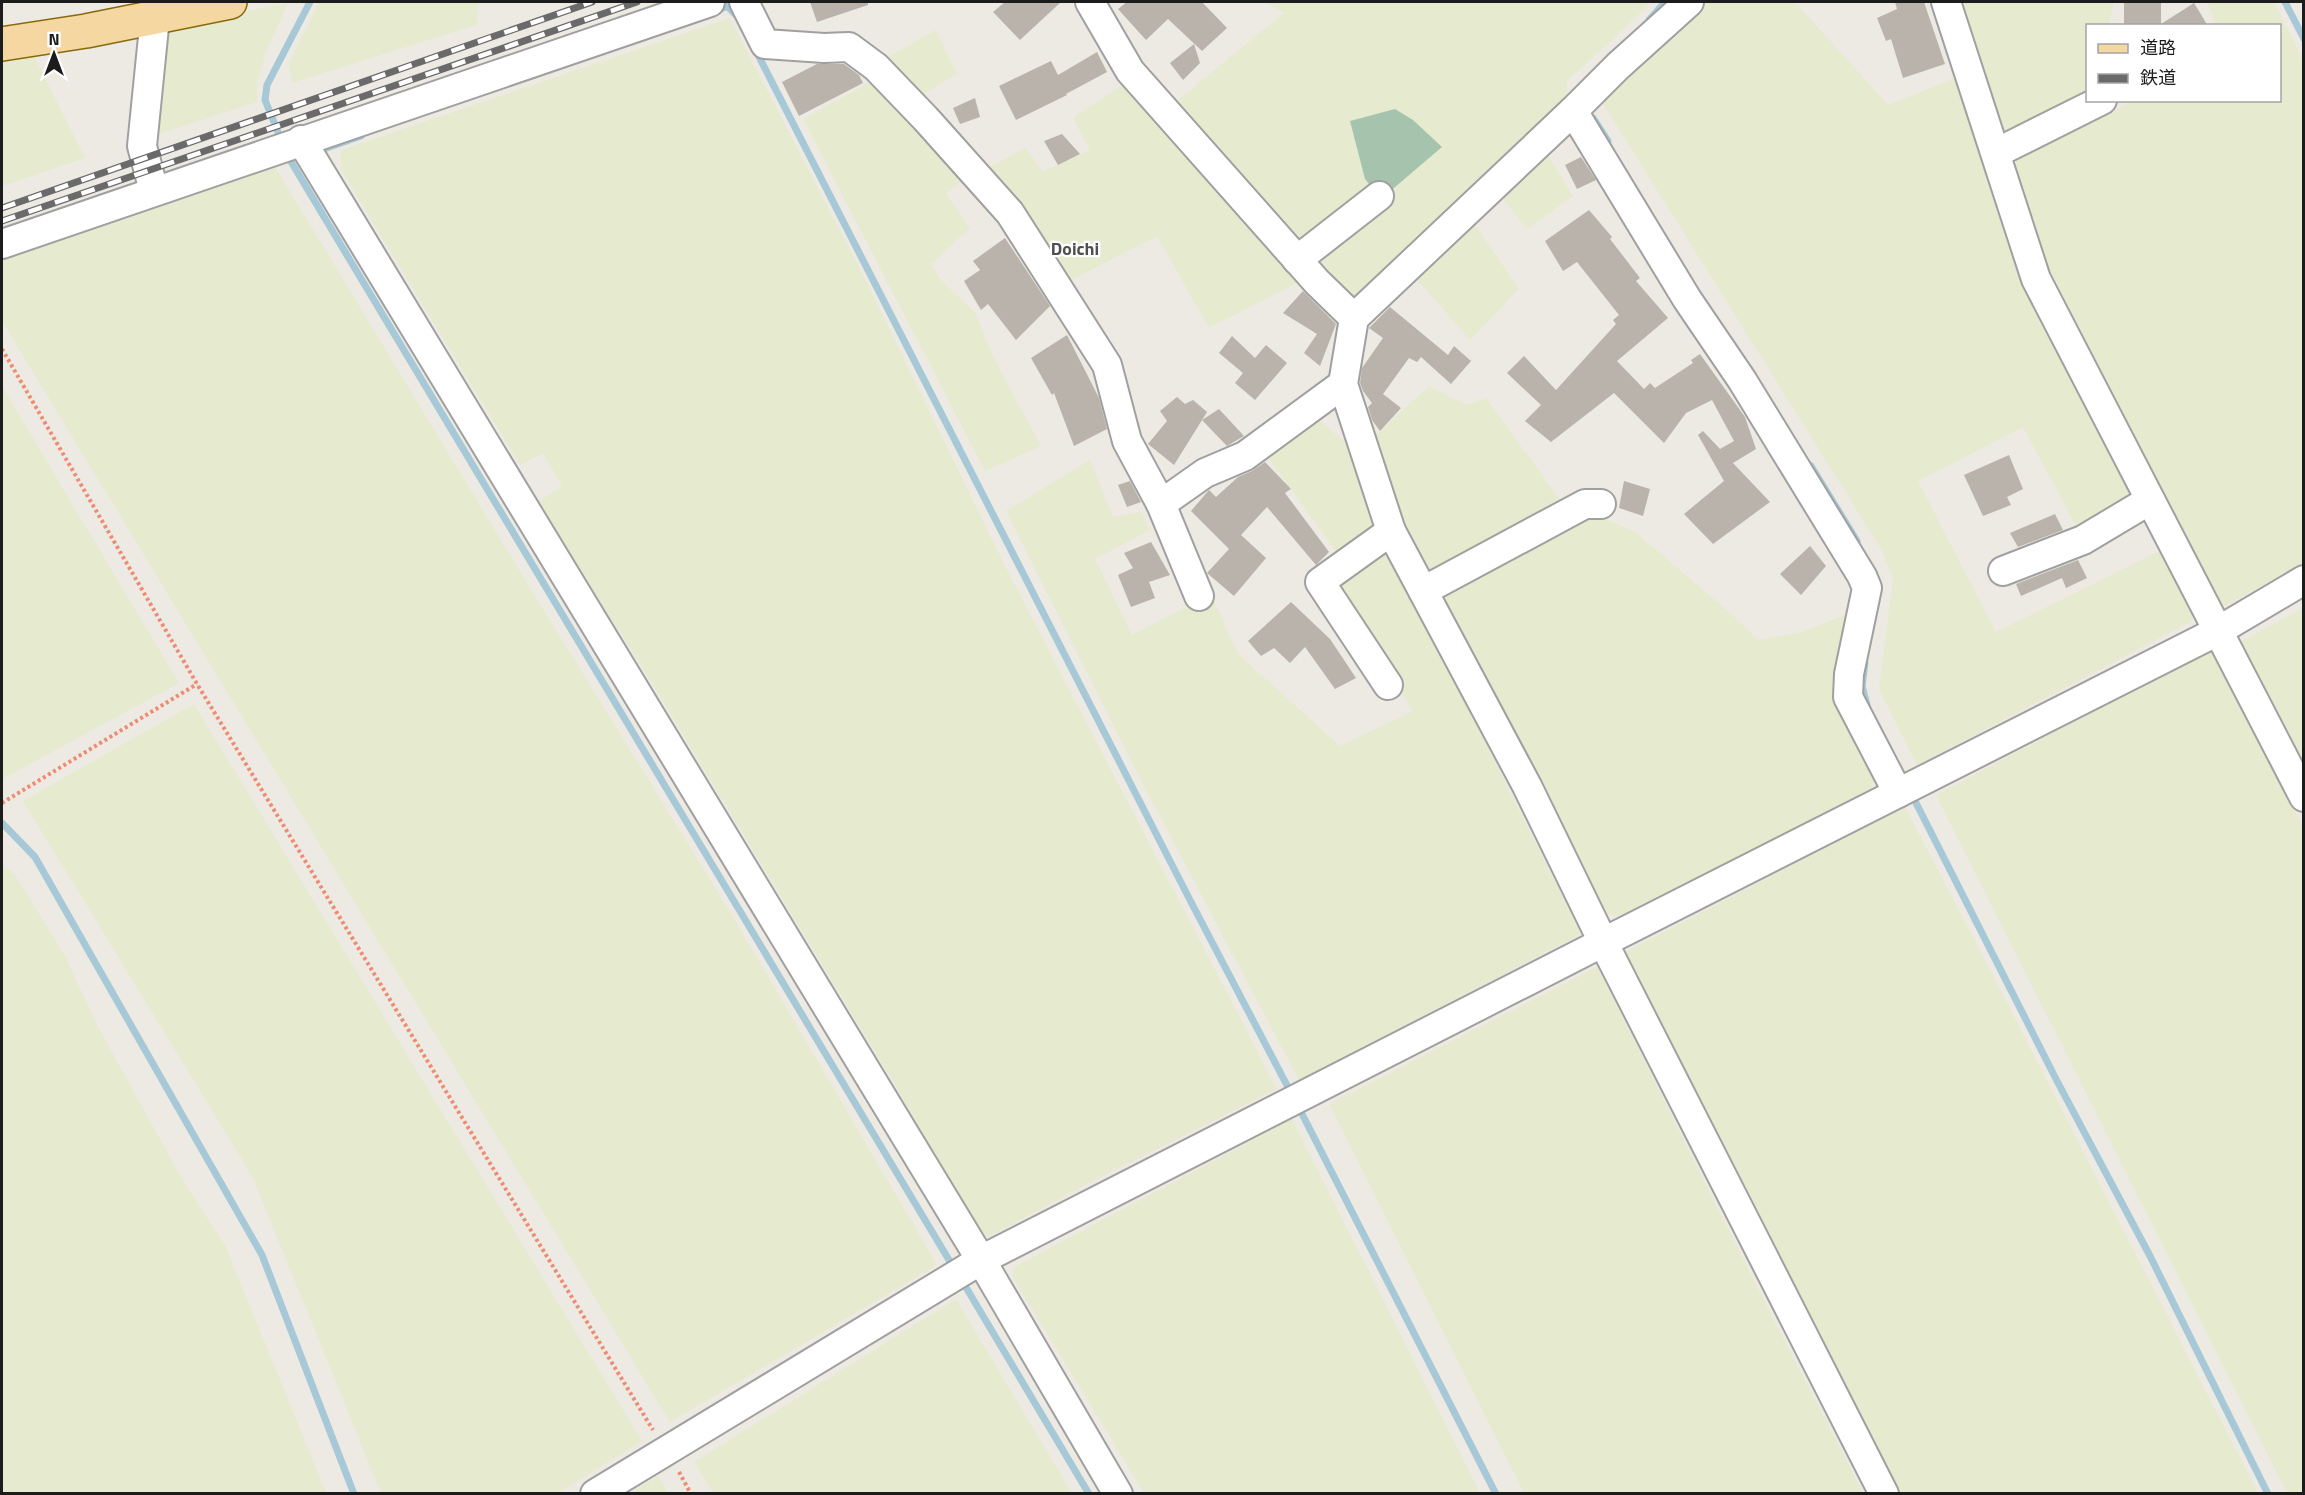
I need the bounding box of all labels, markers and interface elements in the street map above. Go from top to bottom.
north arrow [24,24,84,84]
legend [2086,24,2281,102]
text: N [48,27,60,51]
text: 道路 [2140,34,2176,61]
text: 鉄道 [2140,64,2176,91]
district label: Doichi [1051,235,1099,262]

